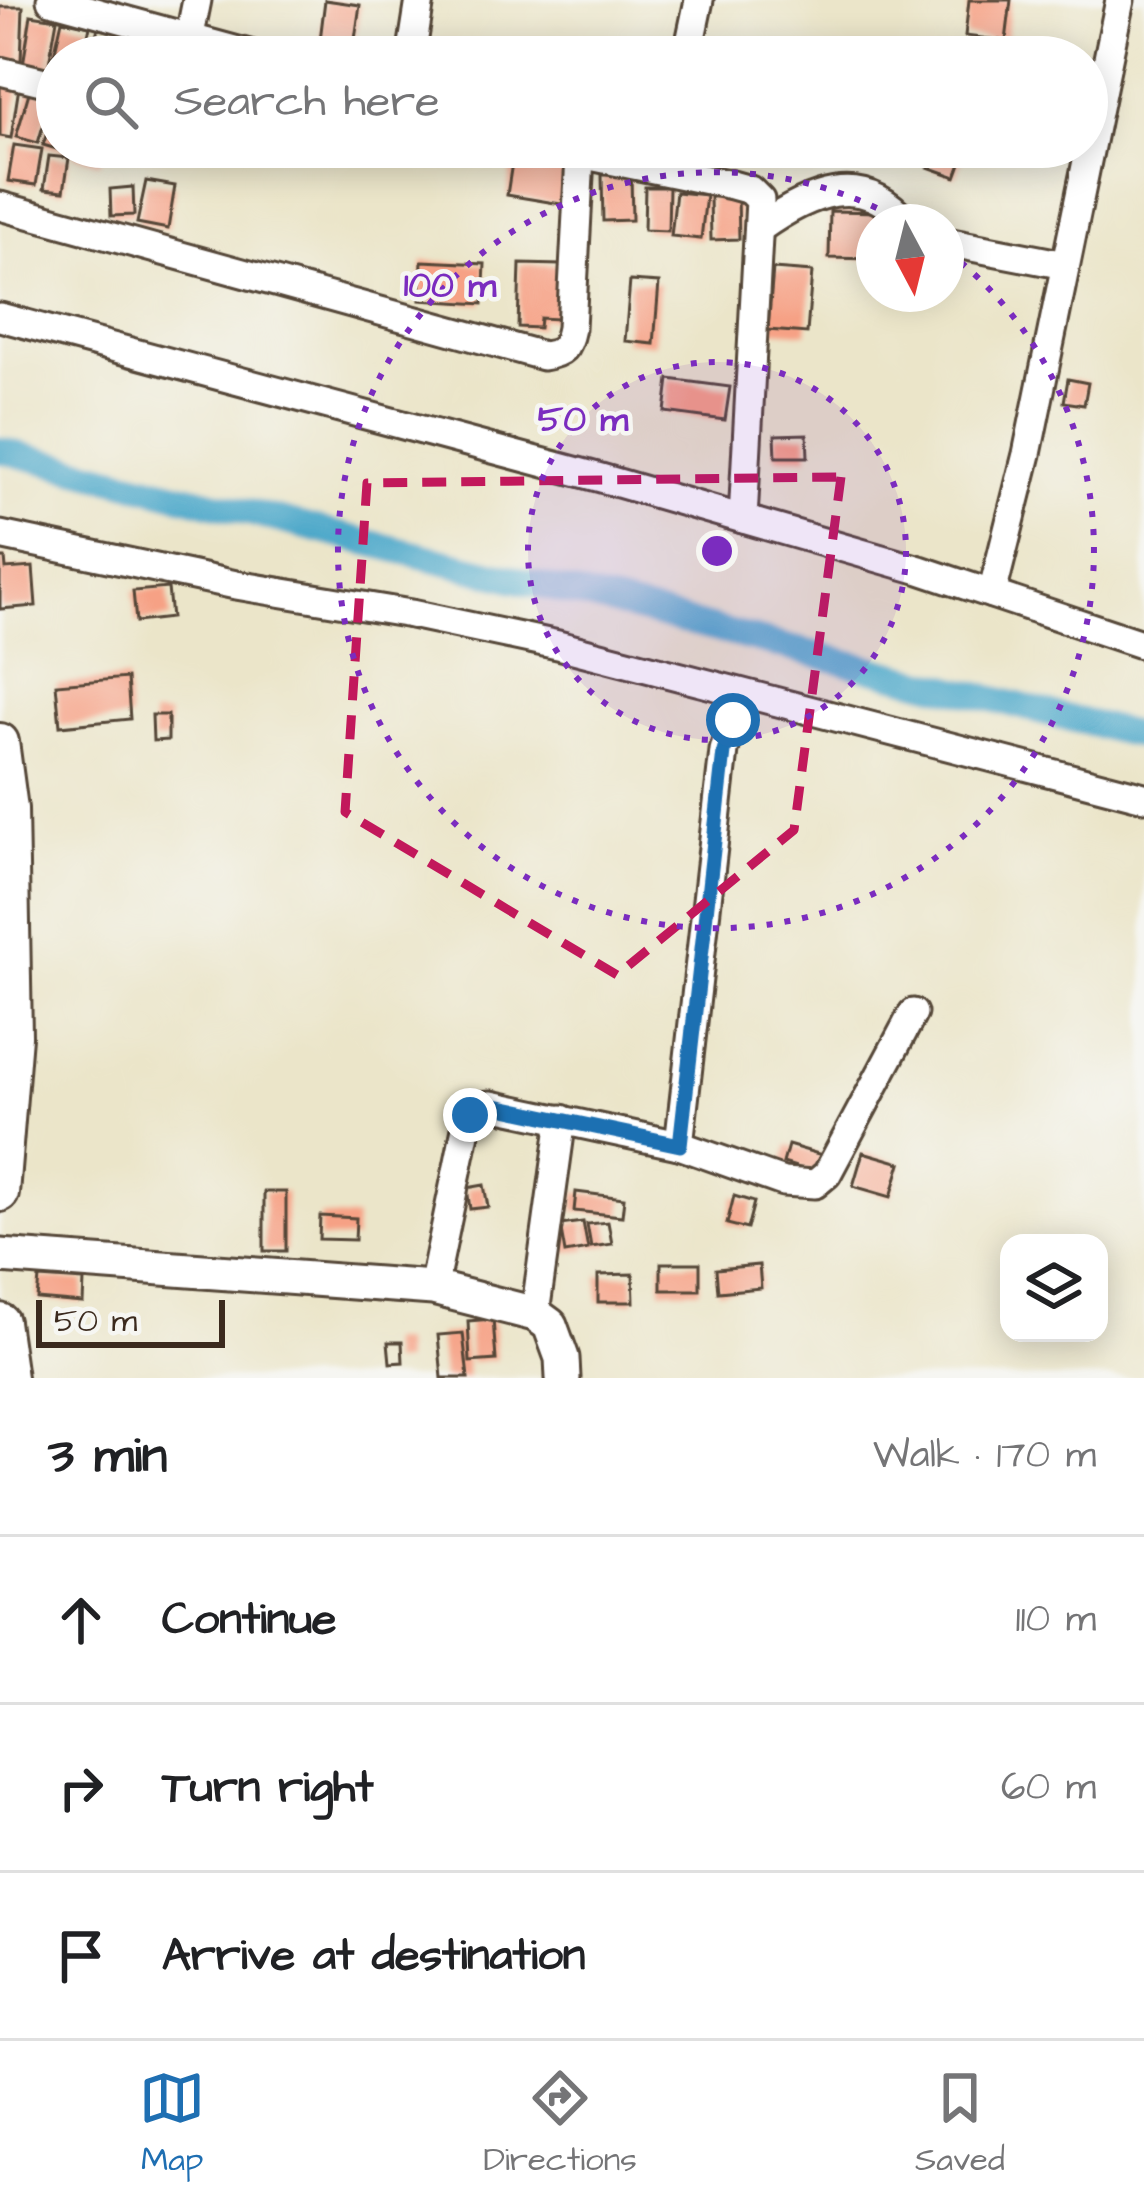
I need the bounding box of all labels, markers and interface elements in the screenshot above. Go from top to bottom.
search box [36,36,1108,168]
icon: search [78,69,144,135]
text: Search here [174,71,440,133]
north arrow [856,204,964,312]
text: 100 m [404,260,497,311]
text: 50 m [538,394,629,445]
centre of rings [696,530,738,572]
route start [706,693,760,747]
route end [443,1088,497,1142]
map controls [1000,1234,1108,1342]
button: layers [1000,1234,1108,1342]
scale bar [36,1294,225,1347]
text: 50 m [54,1298,137,1344]
text: 3 min [48,1421,167,1492]
text: Walk · 170 m [873,1429,1096,1483]
icon: ahead [48,1587,114,1653]
text: Continue [162,1589,336,1651]
text: 110 m [1015,1593,1096,1647]
icon: right [48,1755,114,1821]
text: Turn right [162,1757,374,1819]
text: 60 m [1001,1761,1096,1815]
icon: arrive [48,1923,114,1989]
text: Arrive at destination [162,1925,585,1987]
tab: Map [139,2065,205,2183]
tab: Directions [483,2065,637,2183]
tab: Saved [915,2065,1005,2183]

